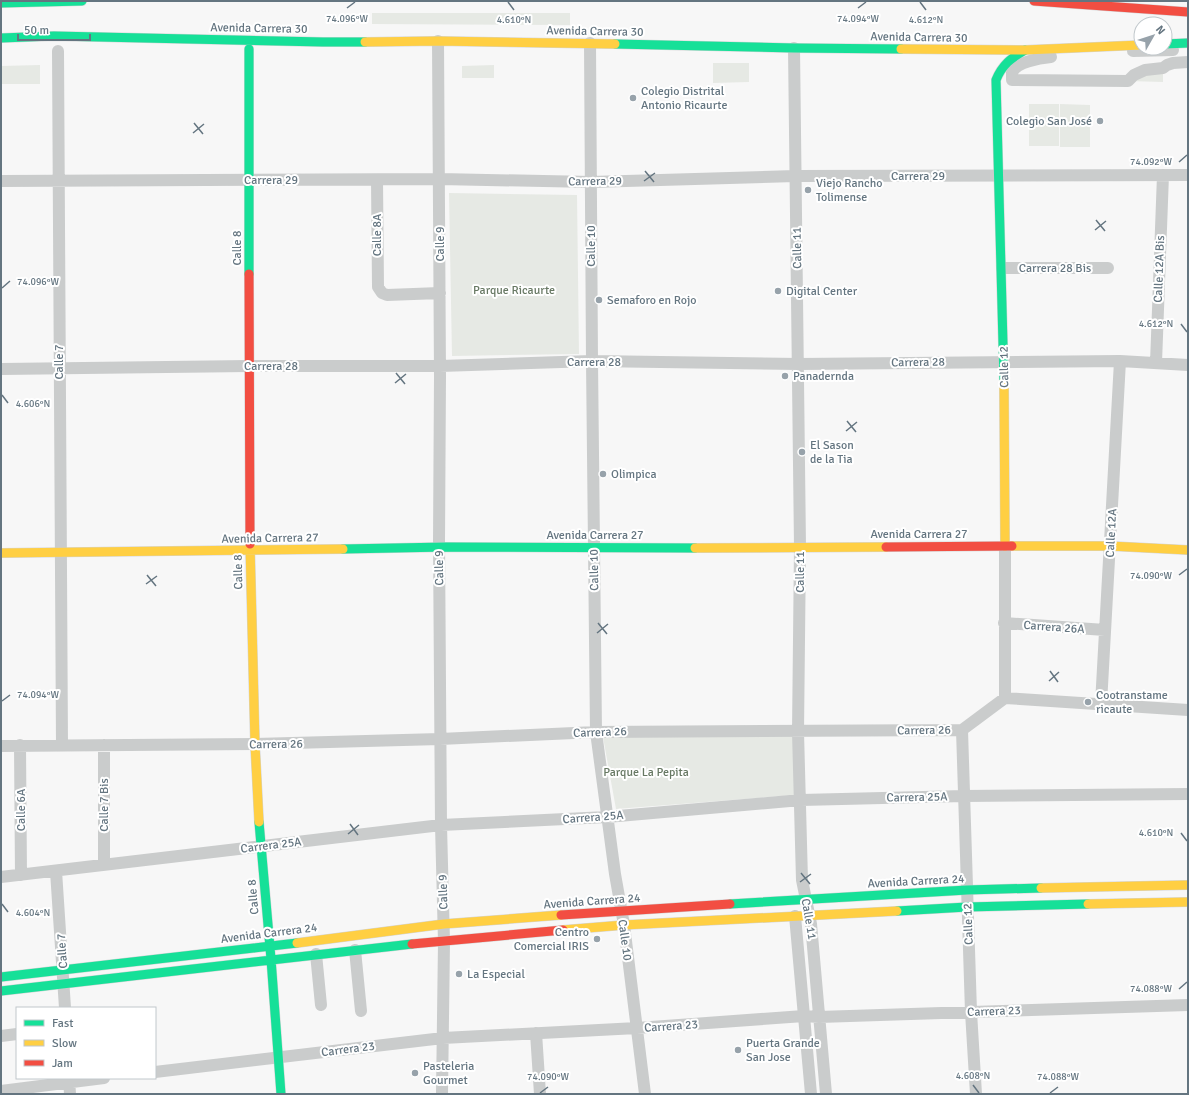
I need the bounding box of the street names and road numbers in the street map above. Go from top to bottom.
street label: Avenida Carrera 30 [210,20,308,37]
street label: Avenida Carrera 30 [546,23,644,40]
street label: Avenida Carrera 30 [870,29,968,46]
street label: Carrera 29 [891,169,945,184]
street label: Carrera 29 [244,173,298,188]
street label: Carrera 29 [568,174,622,189]
street label: Calle 8A [370,213,385,256]
street label: Calle 10 [584,225,599,267]
street label: Calle 9 [433,226,448,262]
street label: Calle 11 [790,227,805,269]
street label: Calle 8 [230,230,245,266]
street label: Calle 12A Bis [1151,235,1168,303]
street label: Carrera 28 Bis [1019,261,1091,276]
street label: Calle 7 [52,344,67,380]
street label: Calle 12 [997,346,1012,388]
street label: Carrera 28 [567,355,621,370]
street label: Carrera 28 [891,355,945,370]
street label: Carrera 28 [244,359,298,374]
street label: Calle 12A [1103,508,1120,558]
street label: Avenida Carrera 27 [870,527,968,542]
street label: Avenida Carrera 27 [546,528,644,543]
street label: Avenida Carrera 27 [221,530,319,547]
street label: Calle 10 [587,549,602,591]
street label: Calle 9 [432,550,447,586]
street label: Calle 11 [793,551,808,593]
street label: Calle 8 [231,554,246,590]
street label: Carrera 26A [1023,618,1086,637]
street label: Carrera 26 [897,723,951,738]
street label: Carrera 26 [573,724,627,741]
street label: Carrera 26 [249,737,303,752]
street label: Calle 7 Bis [97,778,112,832]
street label: Calle 6A [14,788,29,831]
street label: Carrera 25A [886,789,948,806]
street label: Carrera 25A [562,808,625,827]
street label: Carrera 25A [240,834,303,857]
street label: Avenida Carrera 24 [867,871,965,892]
street label: Calle 9 [435,874,452,910]
street label: Calle 8 [244,879,263,915]
street label: Avenida Carrera 24 [543,891,642,912]
street label: Calle 11 [798,897,820,941]
street label: Calle 12 [960,903,977,945]
street label: Calle 10 [614,918,635,962]
street label: Avenida Carrera 24 [220,920,319,947]
street label: Calle 7 [54,933,71,969]
street label: Carrera 23 [967,1003,1021,1020]
street label: Carrera 23 [644,1017,698,1036]
street label: Carrera 23 [320,1039,376,1060]

